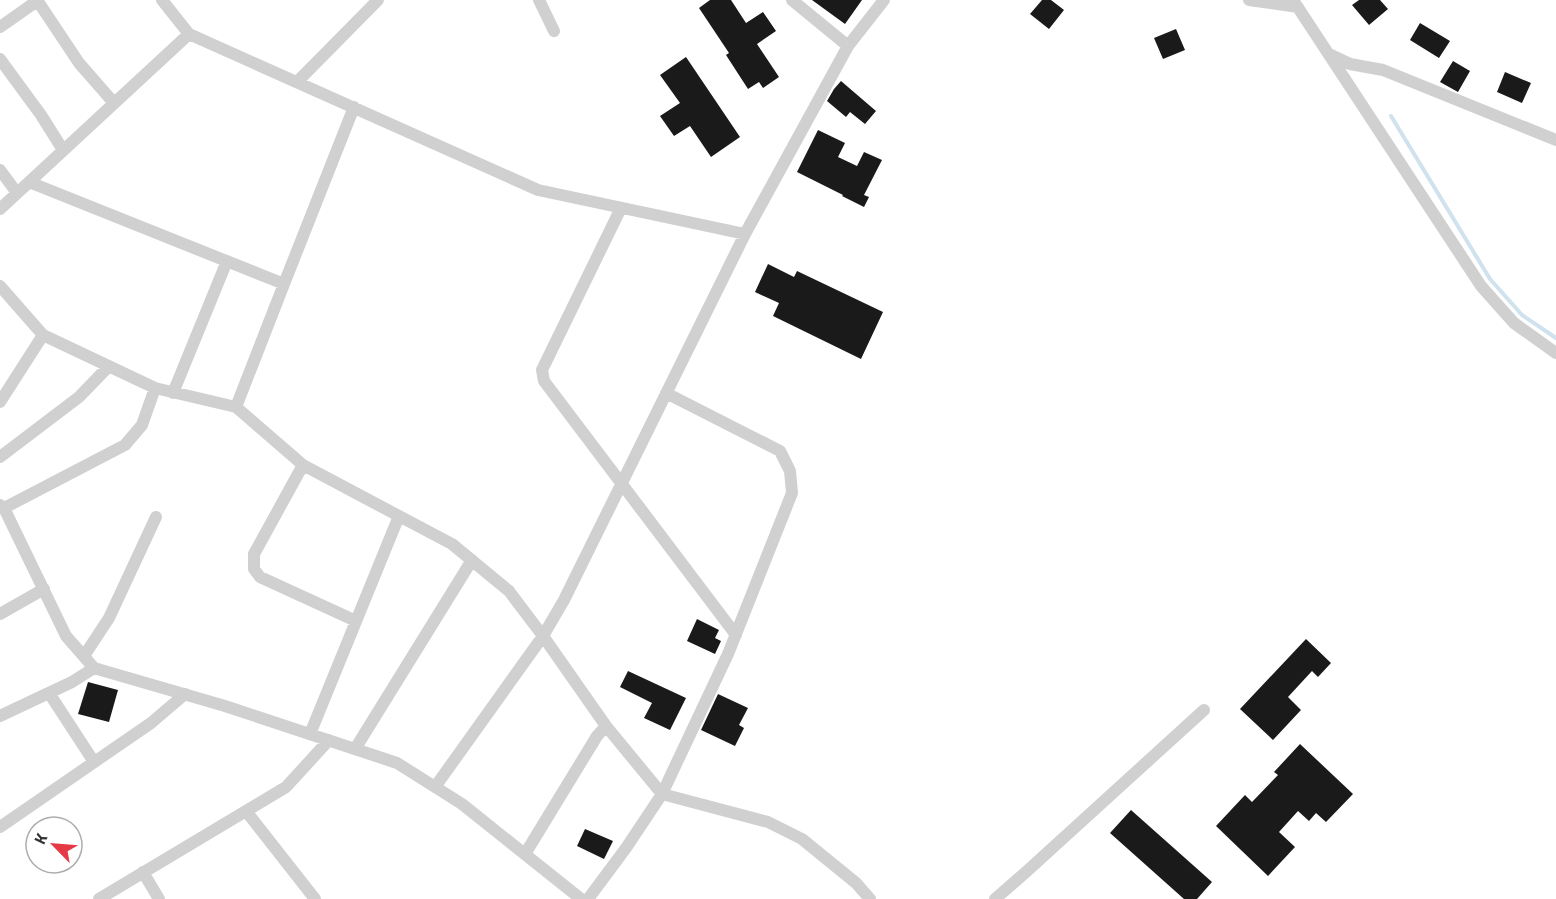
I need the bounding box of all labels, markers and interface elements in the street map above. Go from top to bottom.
north arrow [24,815,84,875]
text: K [28,829,53,848]

